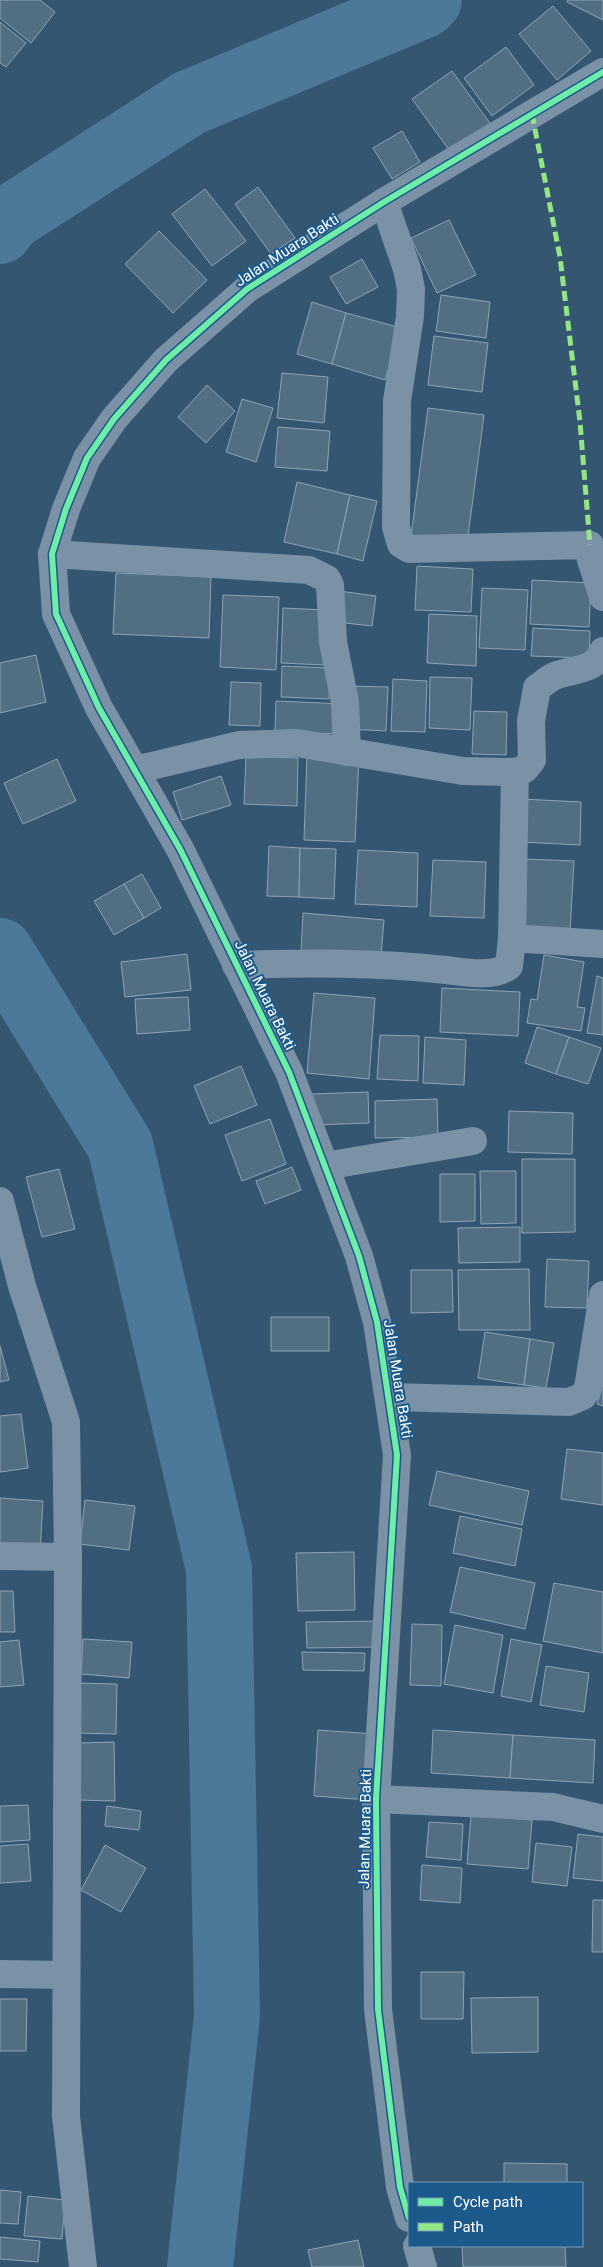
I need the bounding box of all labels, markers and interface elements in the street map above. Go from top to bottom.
street label: Jalan Muara Bakti [232,210,342,290]
street label: Jalan Muara Bakti [231,937,299,1053]
street label: Jalan Muara Bakti [380,1318,416,1440]
street label: Jalan Muara Bakti [355,1769,375,1889]
legend [408,2182,583,2247]
text: Cycle path [453,2193,523,2211]
text: Path [453,2218,484,2236]

